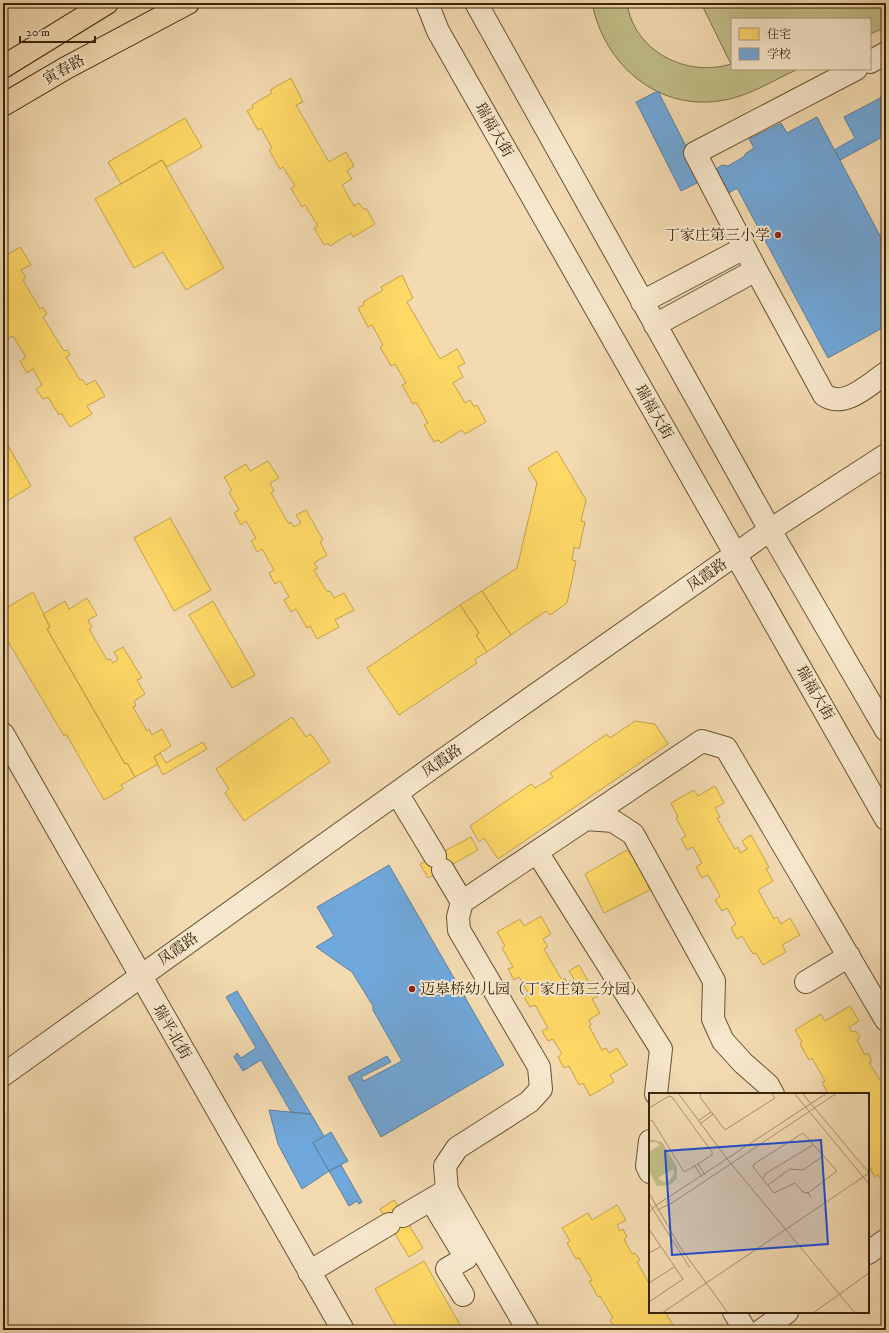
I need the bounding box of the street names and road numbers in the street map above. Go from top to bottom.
street label: 寅春路 [40,51,88,89]
street label: 瑞福大街 [471,99,517,161]
street label: 瑞福大街 [631,381,677,443]
street label: 凤霞路 [683,554,731,596]
street label: 瑞福大街 [792,662,838,724]
street label: 凤霞路 [418,740,466,782]
street label: 凤霞路 [154,928,202,970]
street label: 瑞平北街 [149,1001,195,1063]

